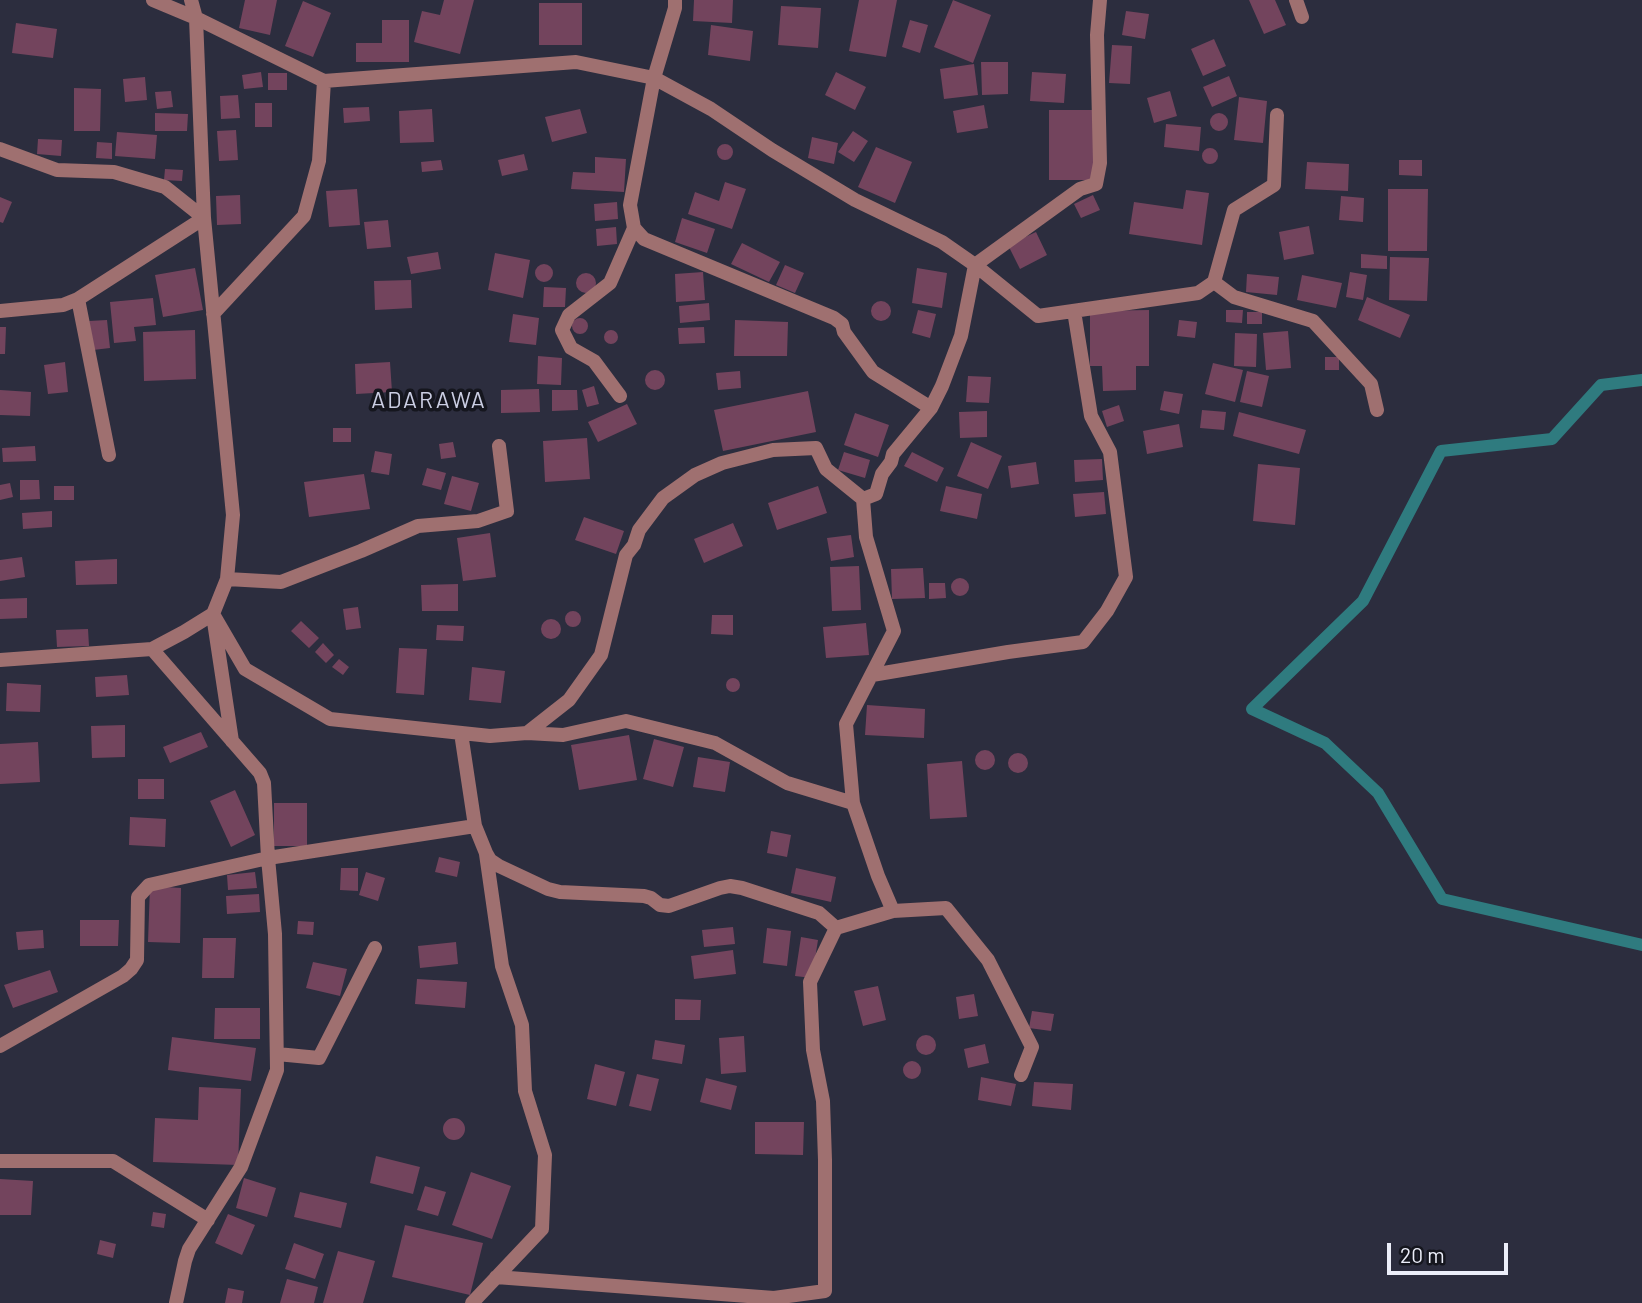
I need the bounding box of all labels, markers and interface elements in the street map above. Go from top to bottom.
district label: ADARAWA [372,386,486,414]
scale bar [1390,1230,1511,1274]
text: 20 m [1400,1242,1445,1267]

